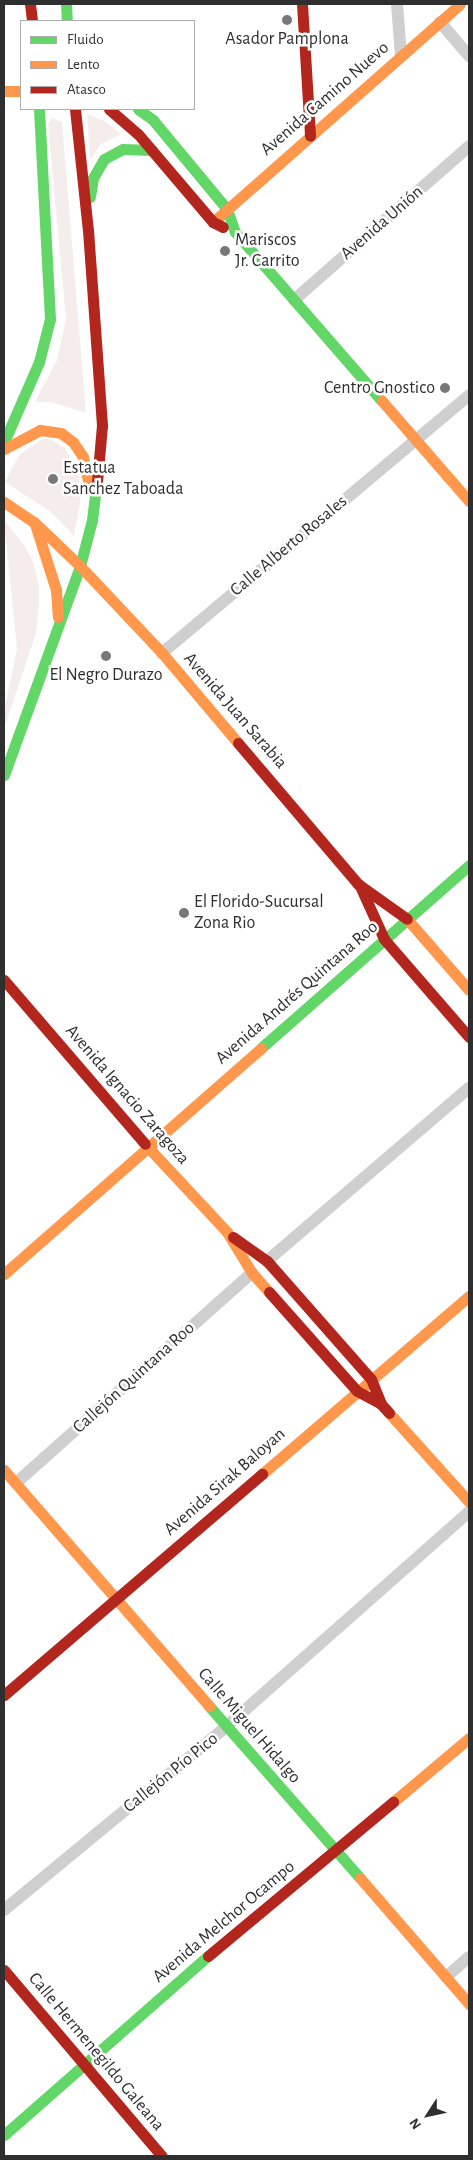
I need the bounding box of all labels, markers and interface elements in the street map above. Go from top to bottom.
marker: Asador Pamplona [281,14,293,26]
legend [20,20,195,110]
place label: Asador Pamplona [225,28,349,50]
text: Fluido [67,32,104,47]
street label: Avenida Camino Nuevo [256,37,394,161]
text: Lento [67,57,100,72]
text: Atasco [67,82,106,97]
street label: Avenida Unión [336,181,428,265]
place label: Mariscos Jr. Carrito [235,230,300,272]
marker: Mariscos Jr. Carrito [219,245,231,257]
place label: Centro Gnostico [324,377,435,399]
marker: Centro Gnostico [439,382,451,394]
place label: Estatua Sanchez Taboada [63,458,184,500]
marker: Estatua Sanchez Taboada [47,473,59,485]
street label: Calle Alberto Rosales [226,491,352,601]
street label: Avenida Juan Sarabia [179,648,291,774]
marker: El Negro Durazo [100,650,112,662]
place label: El Negro Durazo [49,664,163,686]
place label: El Florido-Sucursal Zona Rio [194,892,324,934]
marker: El Florido-Sucursal Zona Rio [178,907,190,919]
street label: Avenida Andrés Quintana Roo [211,917,383,1069]
street label: Avenida Ignacio Zaragoza [60,1021,194,1169]
street label: Callejón Quintana Roo [69,1318,199,1438]
street label: Avenida Sirak Baloyan [160,1423,290,1541]
street label: Calle Miguel Hidalgo [193,1664,305,1788]
street label: Callejón Pío Pico [119,1728,223,1818]
street label: Avenida Melchor Ocampo [148,1856,300,1988]
street label: Calle Hermenegildo Galeana [23,1968,169,2136]
north arrow [403,2090,453,2140]
text: N [407,2116,424,2132]

